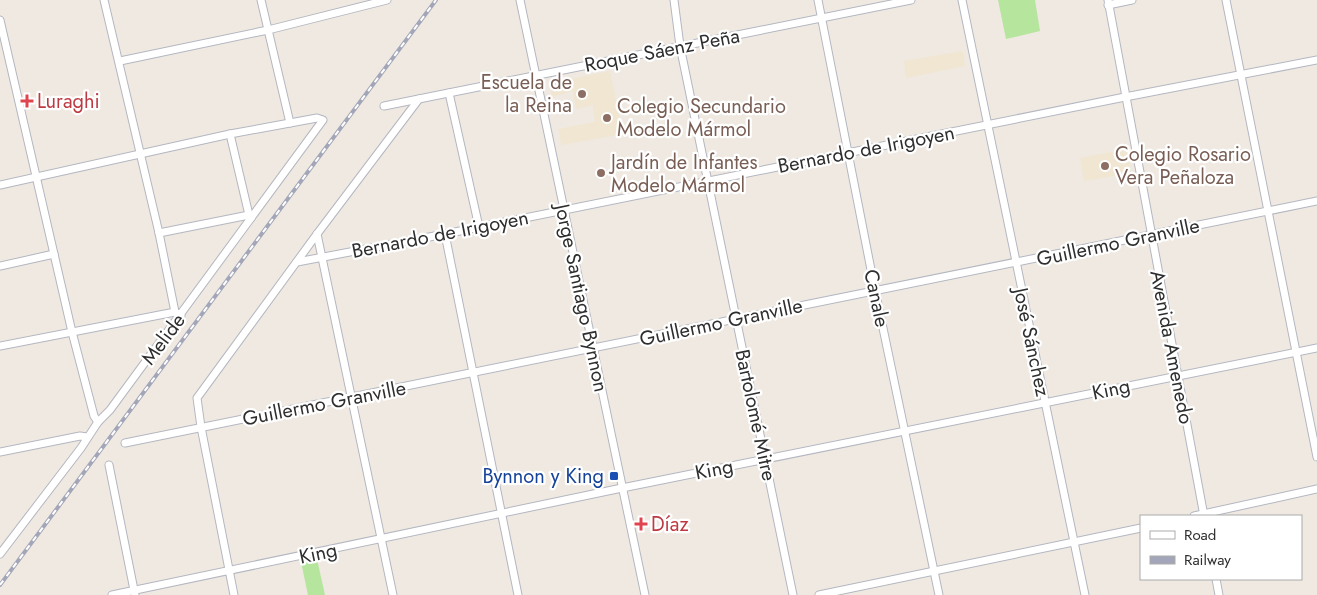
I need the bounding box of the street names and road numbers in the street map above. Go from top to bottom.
street label: Roque Sáenz Peña [582,21,742,80]
street label: Bernardo de Irigoyen [775,118,957,181]
street label: Jorge Santiago Bynnon [547,199,616,395]
street label: Bernardo de Irigoyen [349,203,531,266]
street label: Guillermo Granville [1034,211,1202,274]
street label: Canale [856,267,897,330]
street label: Avenida Amenedo [1142,268,1201,426]
street label: José Sánchez [1005,282,1057,399]
street label: Guillermo Granville [637,291,805,354]
street label: Melide [134,307,192,371]
street label: Bartolomé Mitre [727,347,784,484]
street label: King [1089,371,1133,408]
street label: Guillermo Granville [240,373,408,434]
street label: King [692,452,736,487]
street label: King [296,535,340,572]

